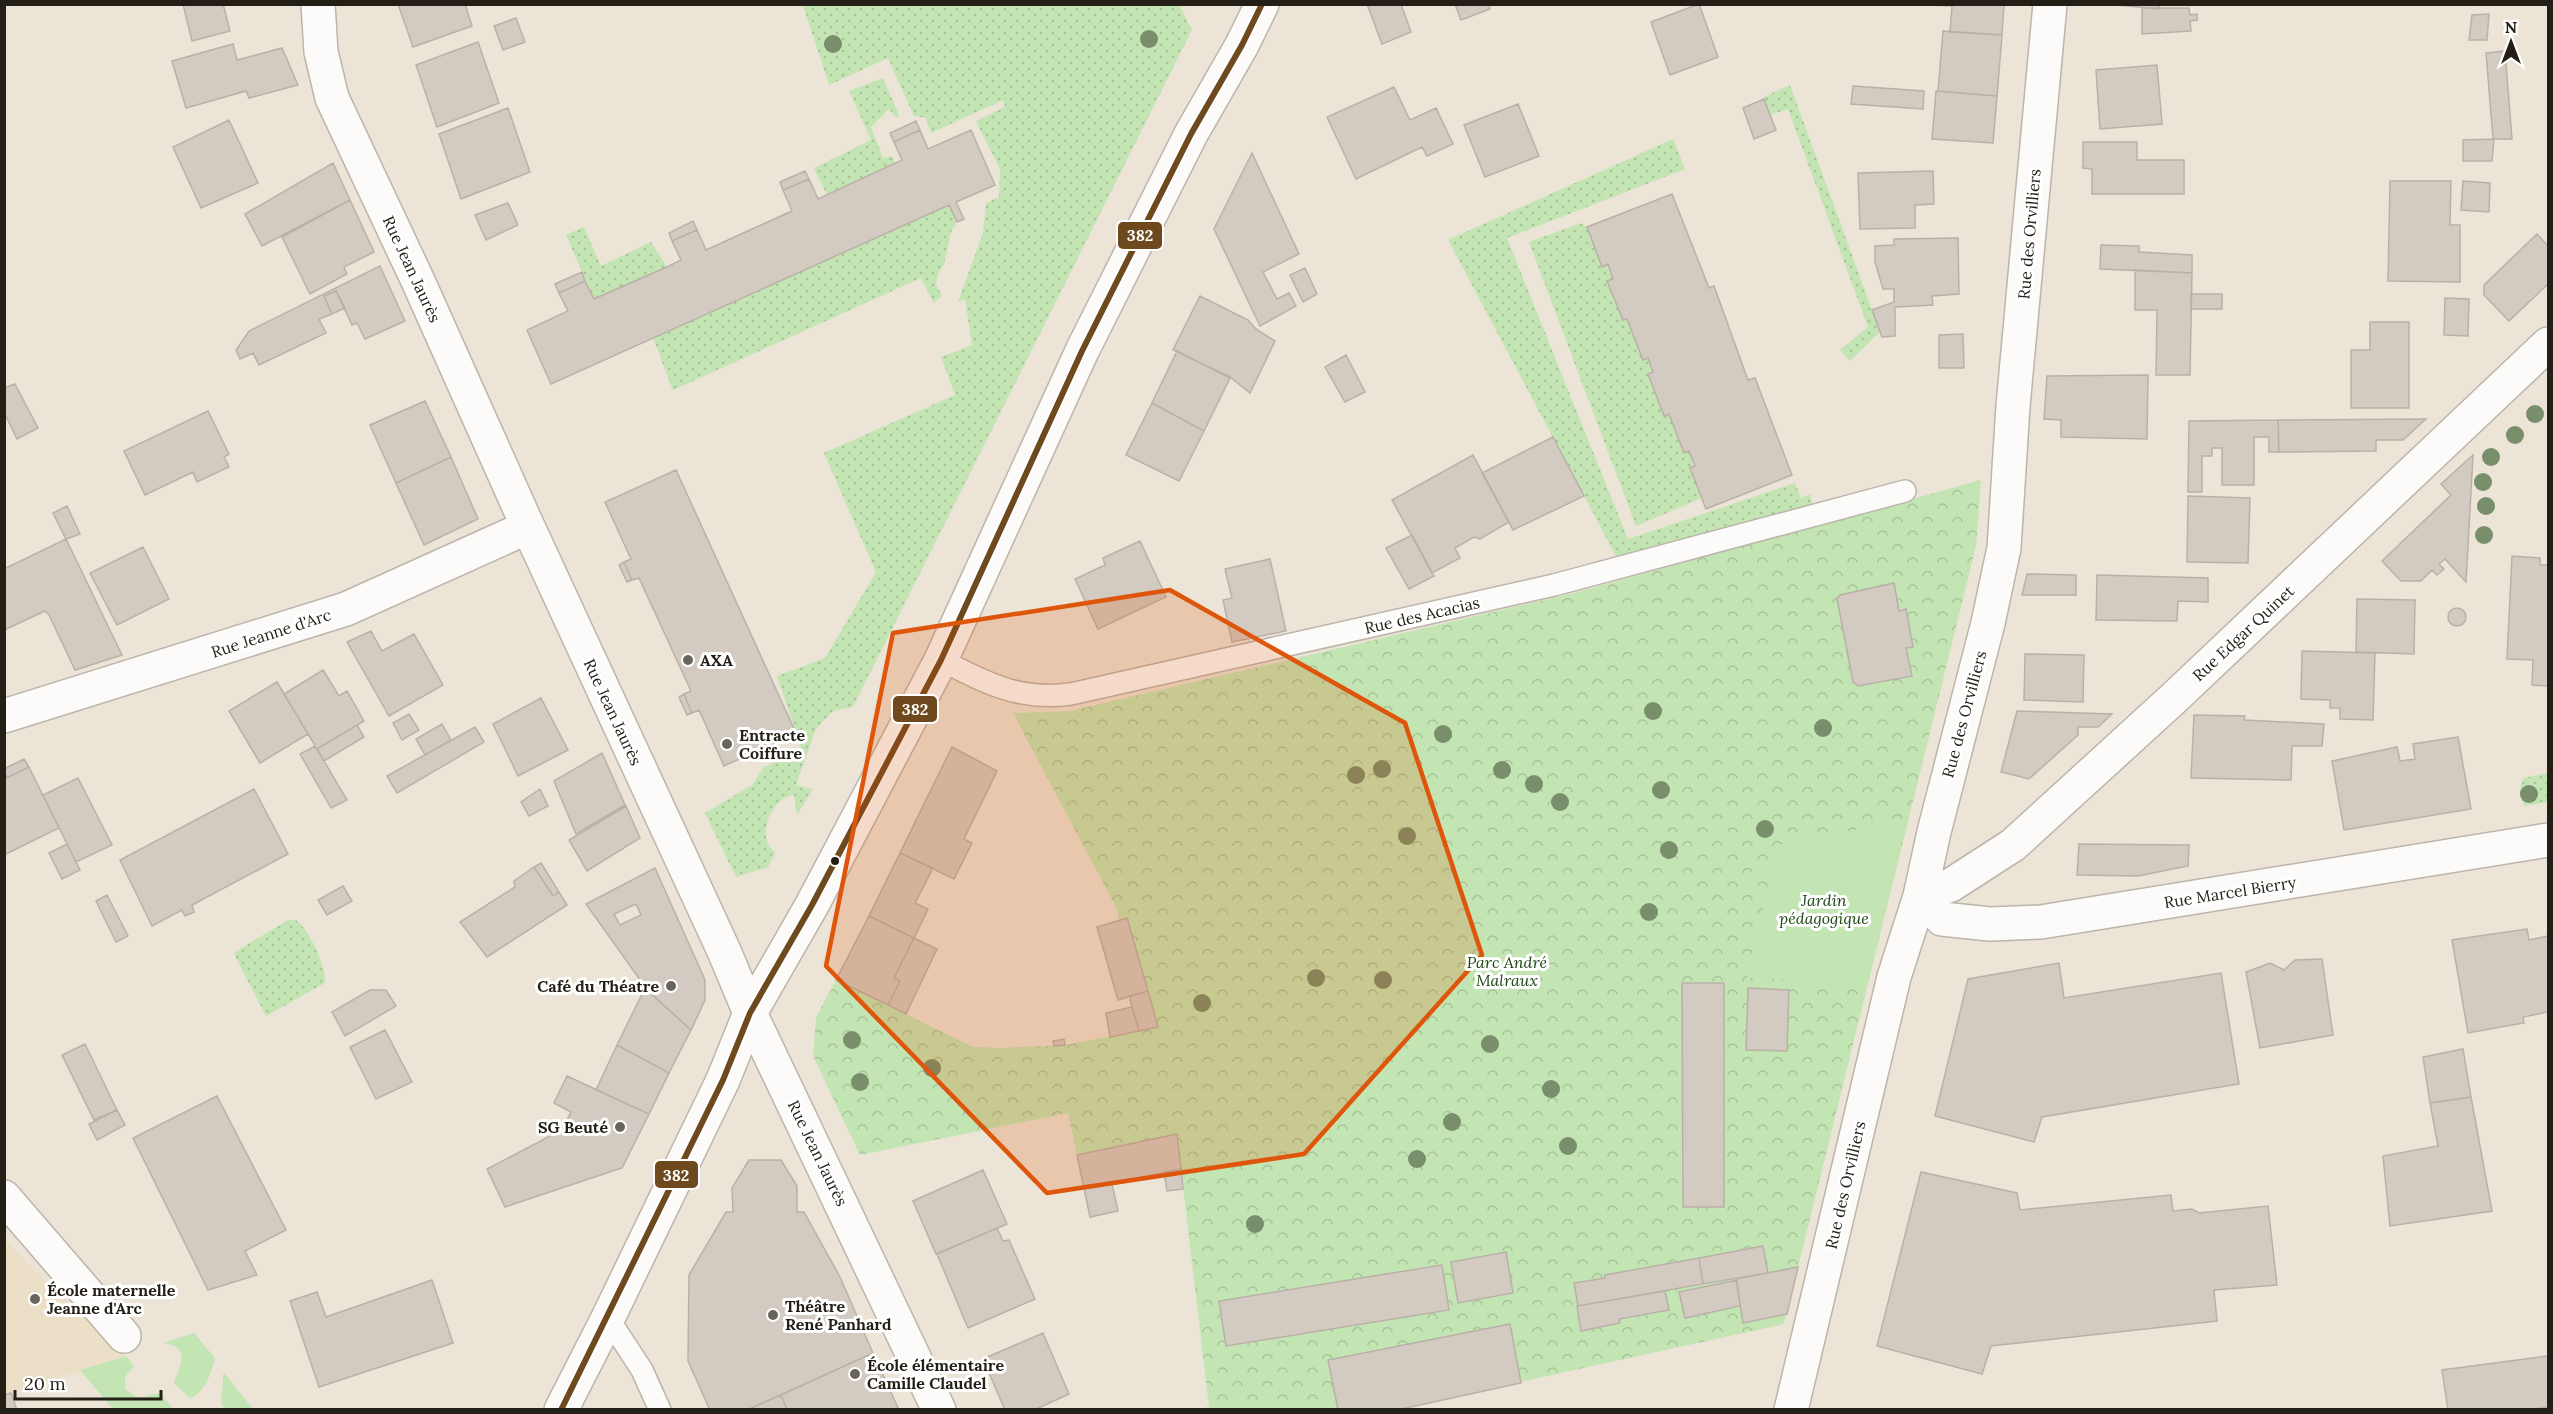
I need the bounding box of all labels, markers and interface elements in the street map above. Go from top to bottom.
north arrow [2481,12,2541,72]
text: N [2505,17,2517,37]
street label: Rue des Orvilliers [2013,168,2045,300]
street label: Rue Jean Jaurès [379,212,445,326]
line badge: 382 [1117,221,1163,250]
text: 382 [1127,225,1153,245]
street label: Rue Edgar Quinet [2188,580,2298,685]
street label: Rue des Acacias [1362,592,1482,638]
street label: Rue Jeanne d'Arc [209,604,333,662]
street label: Rue des Orvilliers [1937,648,1991,780]
place label: AXA [700,650,733,670]
marker: AXA [681,653,695,667]
street label: Rue Jean Jaurès [580,655,646,769]
line badge: 382 [892,695,938,723]
text: 382 [902,699,928,719]
place label: Entracte Coiffure [739,725,806,763]
marker: Entracte Coiffure [720,737,734,751]
unlabelled marker [829,855,841,867]
street label: Rue Marcel Bierry [2163,872,2298,912]
park label: Jardin pédagogique [1779,890,1869,928]
park label: Parc André Malraux [1467,952,1548,990]
place label: Café du Théatre [537,976,659,996]
marker: Café du Théatre [664,979,678,993]
street label: Rue Jean Jaurès [784,1097,852,1209]
place label: SG Beuté [538,1117,608,1137]
street label: Rue des Orvilliers [1821,1119,1869,1251]
marker: SG Beuté [613,1120,627,1134]
line badge: 382 [654,1160,699,1189]
text: 382 [663,1165,689,1185]
place label: École maternelle Jeanne d'Arc [47,1280,176,1318]
marker: École maternelle Jeanne d'Arc [28,1292,42,1306]
place label: Théâtre René Panhard [785,1296,892,1334]
marker: Théâtre René Panhard [766,1308,780,1322]
place label: École élémentaire Camille Claudel [867,1355,1004,1393]
scale bar [15,1363,160,1401]
marker: École élémentaire Camille Claudel [848,1367,862,1381]
text: 20 m [24,1372,66,1395]

